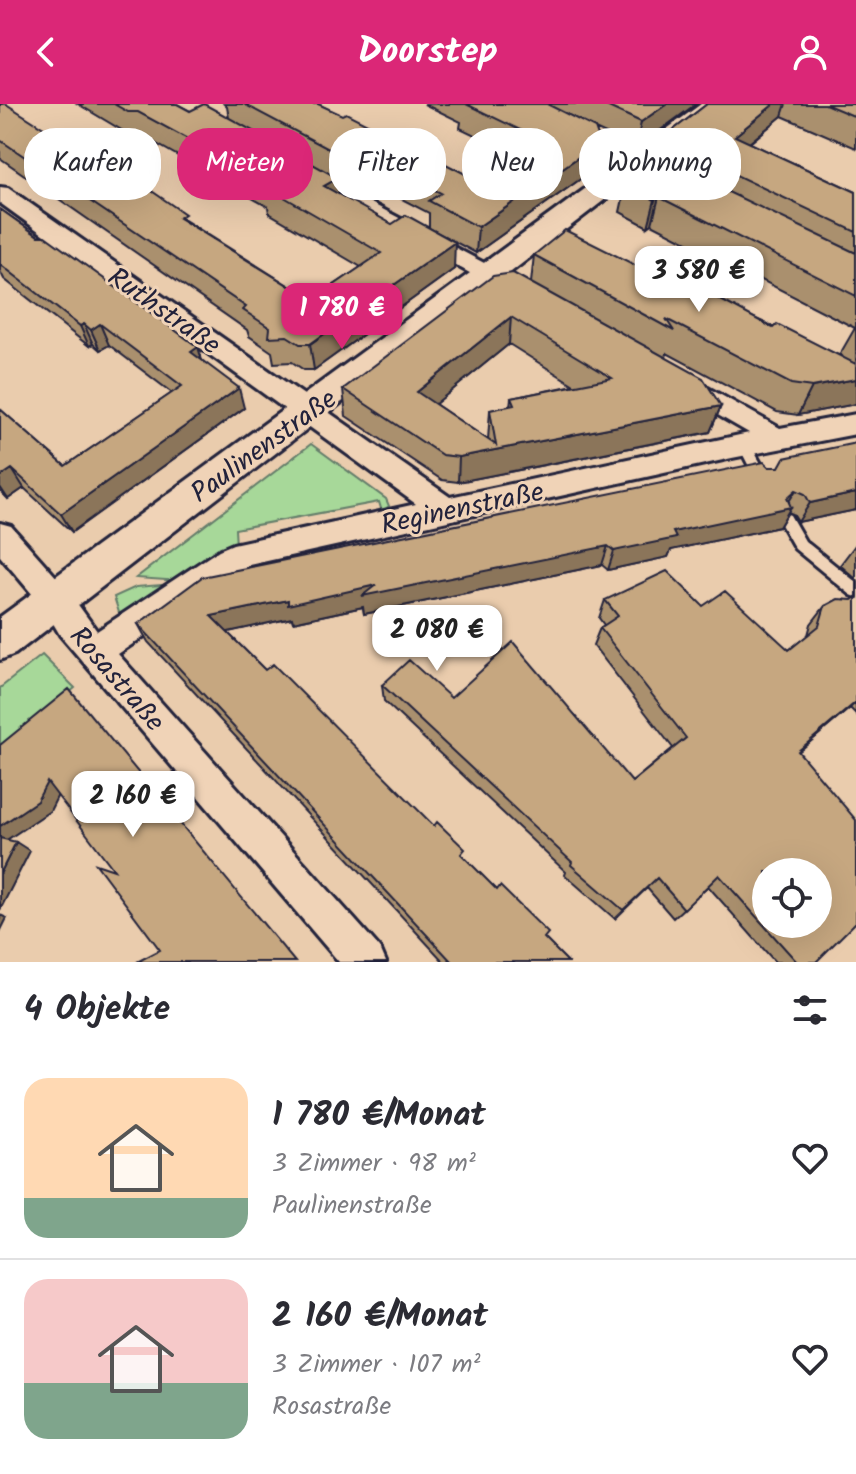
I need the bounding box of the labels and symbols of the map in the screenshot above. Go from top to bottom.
pin: 3 580 € [625,246,773,314]
street label: Ruthstraße [97,256,230,368]
pin: 1 780 € [268,283,416,351]
street label: Paulinenstraße [182,378,348,516]
street label: Reginenstraße [377,470,549,549]
pin: 2 080 € [363,605,511,673]
street label: Rosastraße [57,616,175,743]
pin: 2 160 € [59,771,207,839]

